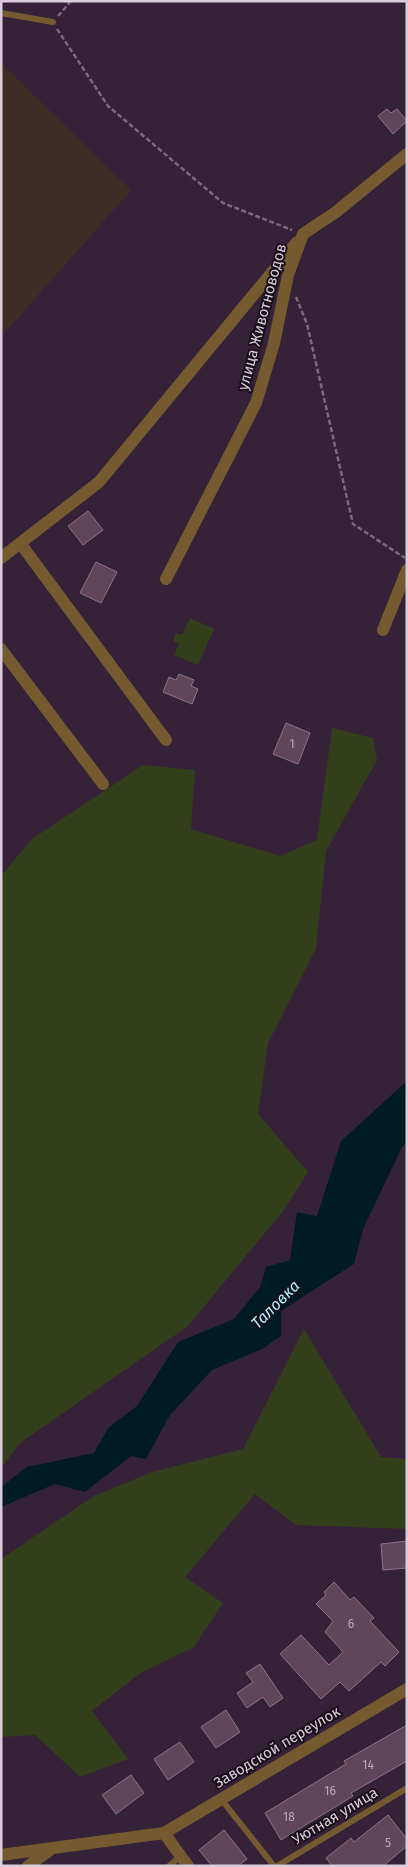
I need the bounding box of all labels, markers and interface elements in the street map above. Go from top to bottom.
street label: улица Животноводов [234,242,290,392]
house number: 1 [289,737,295,751]
water label: Таловка [247,1276,304,1333]
house number: 6 [348,1617,354,1631]
street label: Заводской переулок [211,1702,344,1792]
house number: 14 [362,1758,374,1772]
street label: Уютная улица [289,1783,381,1849]
house number: 16 [324,1784,336,1798]
house number: 18 [283,1810,295,1824]
house number: 5 [385,1836,391,1850]

